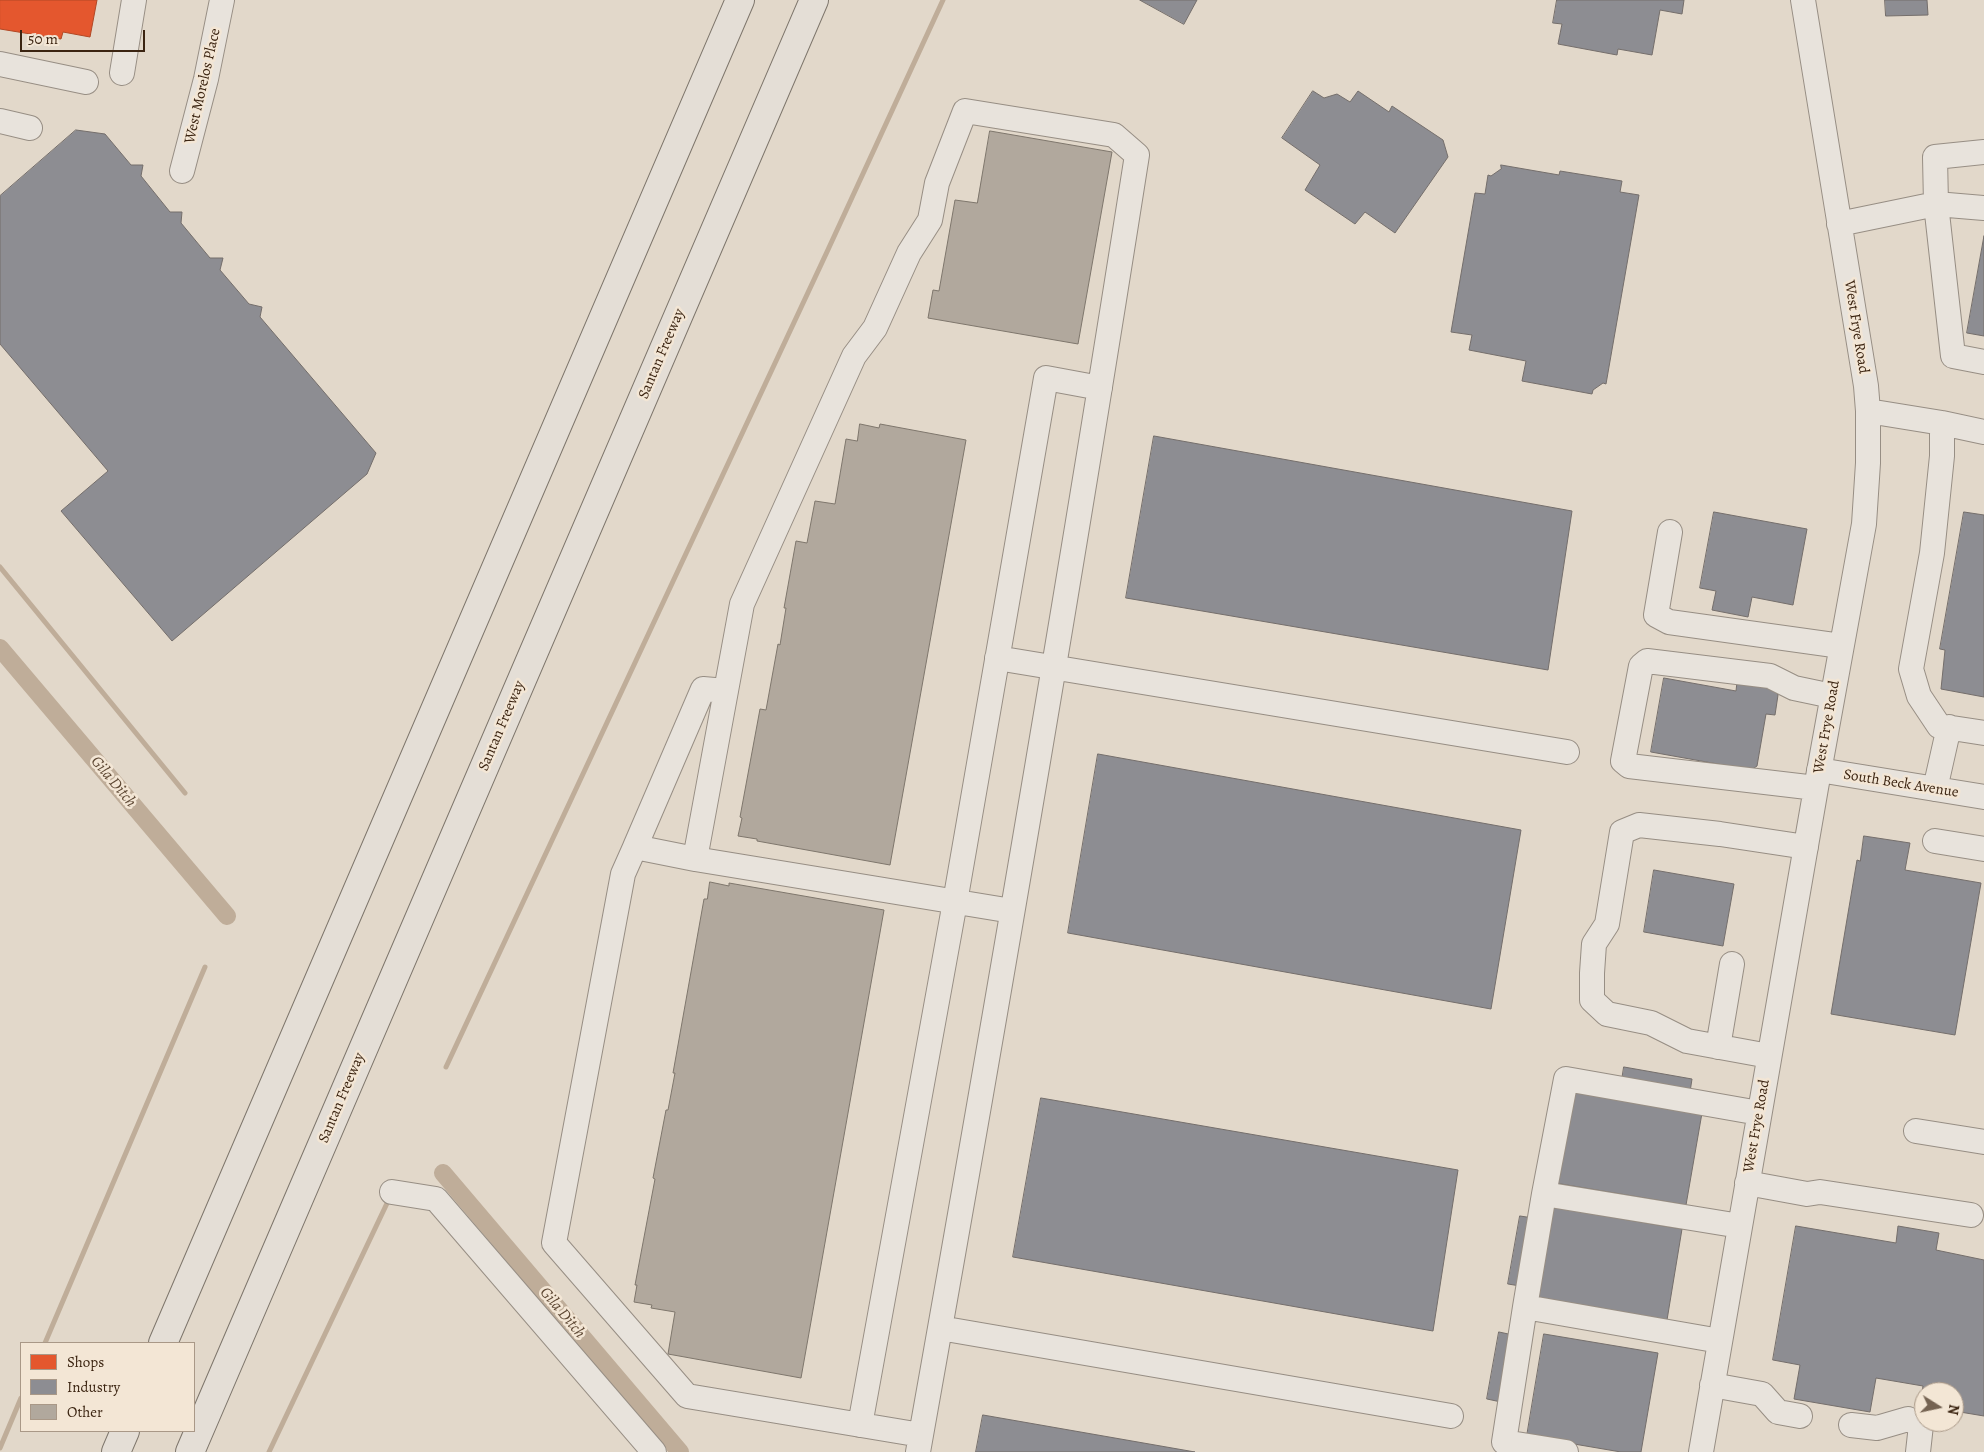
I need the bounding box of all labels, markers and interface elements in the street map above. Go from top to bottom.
scale bar [22,20,148,52]
street label: West Morelos Place [181,27,225,145]
text: 50 m [28,29,58,49]
street label: West Frye Road [1840,279,1872,375]
street label: Santan Freeway [635,306,689,402]
street label: Santan Freeway [475,678,529,774]
street label: West Frye Road [1810,679,1844,775]
water label: Gila Ditch [86,752,140,812]
street label: South Beck Avenue [1842,766,1960,802]
street label: Santan Freeway [315,1050,369,1146]
street label: West Frye Road [1740,1078,1774,1174]
water label: Gila Ditch [535,1283,589,1343]
legend [20,1342,195,1432]
text: Shops [67,1352,104,1372]
text: Industry [67,1377,120,1397]
north arrow [1914,1382,1964,1432]
text: Other [67,1402,103,1422]
text: N [1943,1403,1964,1416]

